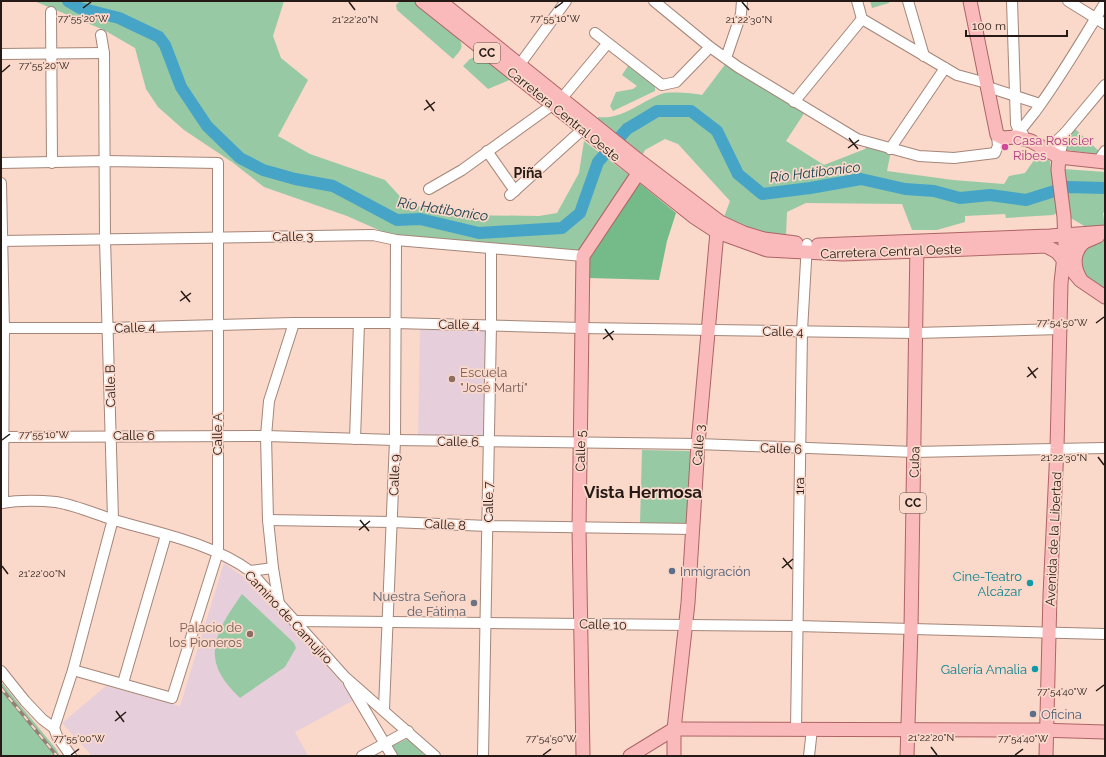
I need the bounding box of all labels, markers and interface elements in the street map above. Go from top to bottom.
scale bar [966,12,1067,38]
text: 77°55'20"W [58,13,109,24]
text: 77°55'10"W [530,13,580,24]
text: 21°22'20"N [332,14,378,25]
text: 21°22'30"N [726,14,772,25]
text: 100 m [972,19,1006,33]
road number: CC [474,43,500,63]
text: 77°55'20"W [19,60,70,71]
street label: Carretera Central Oeste [504,64,624,165]
place label: Casa Rosicler Ribes [1013,133,1094,163]
marker: Casa Rosicler Ribes [1000,142,1010,152]
water label: Río Hatibonico [769,158,861,186]
district label: Piña [514,165,542,181]
water label: Río Hatibonico [397,194,489,224]
street label: Calle 3 [272,229,314,244]
street label: Carretera Central Oeste [820,242,962,261]
street label: Calle 4 [438,317,480,332]
text: 77°54'50"W [1037,317,1088,328]
street label: Calle 4 [114,319,156,336]
street label: Calle 4 [762,324,804,339]
street label: Calle B [103,364,118,407]
place label: Escuela "José Martí" [460,365,528,395]
marker: Escuela "José Martí" [447,374,457,384]
street label: Calle A [210,413,225,455]
street label: Calle 3 [690,424,707,466]
street label: Calle 6 [113,428,155,443]
text: 77°55'10"W [19,429,69,440]
street label: Calle 5 [573,430,588,472]
street label: Calle 6 [437,434,479,449]
street label: Calle 6 [760,440,802,457]
street label: Cuba [906,446,923,478]
text: 21°22'30"N [1041,452,1087,463]
street label: Calle 9 [386,454,403,496]
street label: Avenida de la Libertad [1042,471,1065,607]
street label: 1ra [792,477,807,495]
street label: Calle 7 [481,481,496,522]
district label: Vista Hermosa [584,482,702,502]
road number: CC [900,493,926,513]
street label: Calle 8 [424,516,466,533]
place label: Inmigración [680,564,751,579]
marker: Inmigración [667,566,677,576]
text: 21°22'00"N [18,568,66,579]
street label: Camino de Camujiro [242,568,336,667]
place label: Cine-Teatro Alcázar [953,569,1022,599]
marker: Cine-Teatro Alcázar [1025,578,1035,588]
place label: Nuestra Señora de Fátima [373,589,466,619]
marker: Nuestra Señora de Fátima [469,598,479,608]
street label: Calle 10 [579,616,627,633]
place label: Palacio de los Pioneros [169,620,242,650]
marker: Palacio de los Pioneros [245,629,255,639]
place label: Galería Amalia [941,662,1027,677]
marker: Galería Amalia [1030,664,1040,674]
text: 77°54'40"W [1037,686,1088,697]
place label: Oficina [1041,707,1082,722]
marker: Oficina [1028,709,1038,719]
text: 21°22'20"N [908,732,954,743]
text: 77°55'00"W [53,733,105,744]
text: 77°54'50"W [526,733,577,744]
text: 77°54'40"W [998,733,1049,744]

